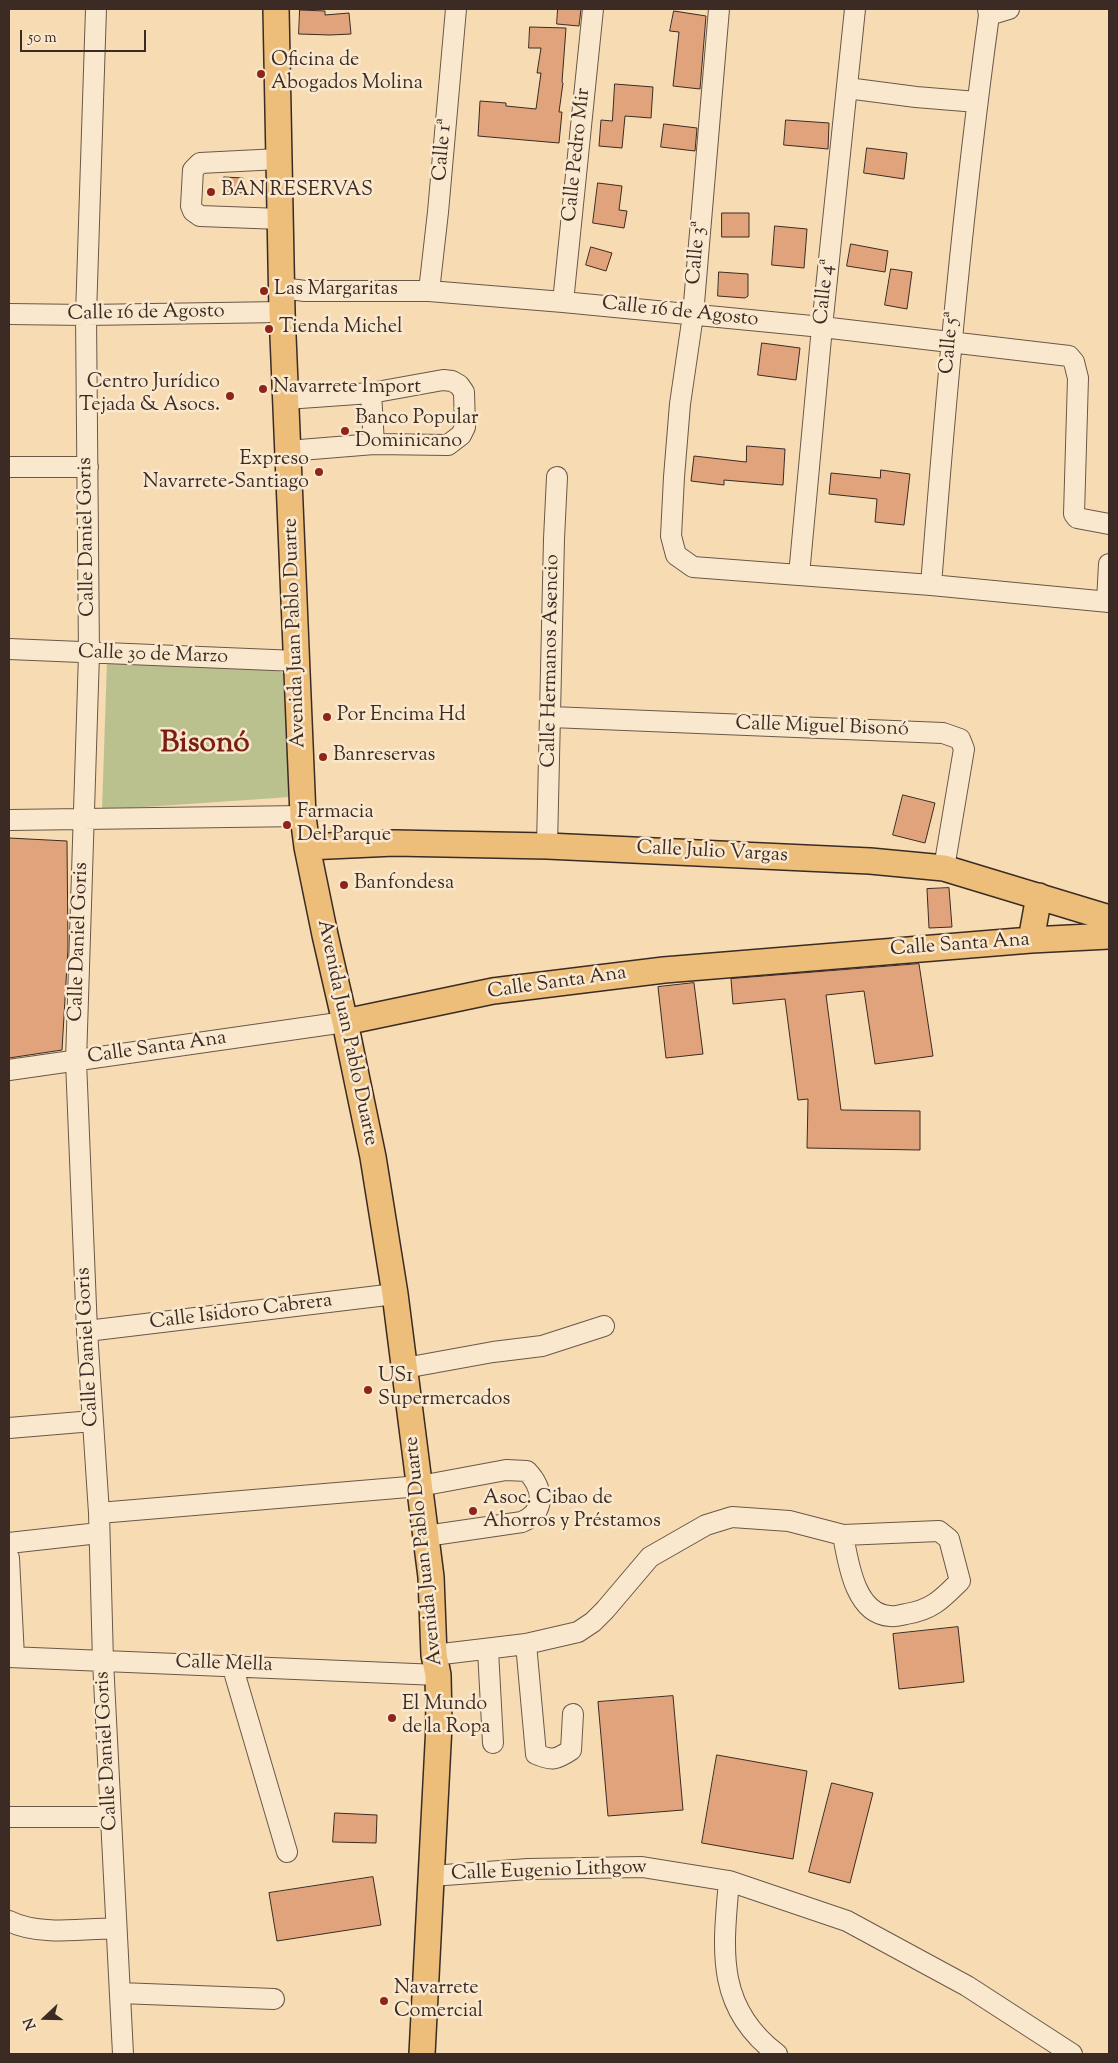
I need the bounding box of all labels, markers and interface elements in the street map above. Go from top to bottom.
scale bar [22,20,149,52]
text: 50 m [28,28,57,49]
place label: Oficina de Abogados Molina [271,50,423,97]
marker: Oficina de Abogados Molina [255,68,267,80]
street label: Calle Pedro Mir [559,87,597,223]
street label: Calle 1ª [429,118,459,182]
place label: BAN RESERVAS [221,180,373,204]
marker: BAN RESERVAS [205,186,217,198]
street label: Calle 3ª [683,220,713,286]
street label: Calle 4ª [811,258,841,326]
place label: Las Margaritas [274,279,398,303]
marker: Las Margaritas [258,285,270,297]
street label: Calle 16 de Agosto [600,293,760,333]
street label: Calle 16 de Agosto [67,301,225,327]
street label: Calle 5ª [936,311,966,375]
place label: Tienda Michel [279,317,403,341]
marker: Tienda Michel [263,323,275,335]
place label: Centro Jurídico Tejada & Asocs. [79,372,220,419]
place label: Navarrete Import [273,377,421,401]
marker: Navarrete Import [257,383,269,395]
marker: Centro Jurídico Tejada & Asocs. [224,390,236,402]
place label: Banco Popular Dominicano [355,408,478,455]
marker: Banco Popular Dominicano [339,425,351,437]
place label: Expreso Navarrete-Santiago [143,449,309,496]
street label: Calle Daniel Goris [75,457,101,617]
marker: Expreso Navarrete-Santiago [313,466,325,478]
street label: Avenida Juan Pablo Duarte [280,517,312,749]
street label: Calle Hermanos Asencio [538,554,566,768]
street label: Calle 30 de Marzo [77,641,229,671]
place label: Por Encima Hd [337,705,466,729]
marker: Por Encima Hd [321,711,333,723]
street label: Calle Miguel Bisonó [735,713,909,743]
district label: Bisonó [160,728,250,764]
place label: Banreservas [333,745,435,769]
marker: Banreservas [317,751,329,763]
place label: Farmacia Del Parque [297,802,391,849]
marker: Farmacia Del Parque [281,819,293,831]
street label: Calle Julio Vargas [636,837,788,869]
street label: Calle Daniel Goris [65,862,95,1022]
place label: Banfondesa [354,873,454,897]
marker: Banfondesa [338,879,350,891]
street label: Avenida Juan Pablo Duarte [310,918,382,1148]
street label: Calle Santa Ana [889,929,1031,963]
street label: Calle Santa Ana [486,962,628,1006]
street label: Calle Santa Ana [86,1027,228,1071]
street label: Calle Daniel Goris [73,1267,105,1427]
street label: Calle Isidoro Cabrera [148,1290,334,1336]
place label: US1 Supermercados [378,1366,510,1413]
marker: US1 Supermercados [362,1384,374,1396]
street label: Avenida Juan Pablo Duarte [401,1435,449,1667]
place label: Asoc. Cibao de Ahorros y Préstamos [483,1488,661,1535]
marker: Asoc. Cibao de Ahorros y Préstamos [467,1505,479,1517]
street label: Calle Mella [175,1651,273,1679]
street label: Calle Daniel Goris [92,1671,124,1831]
place label: El Mundo de la Ropa [402,1694,491,1741]
marker: El Mundo de la Ropa [386,1712,398,1724]
street label: Calle Eugenio Lithgow [451,1857,647,1887]
place label: Navarrete Comercial [394,1978,483,2025]
north arrow [20,1993,70,2043]
marker: Navarrete Comercial [378,1995,390,2007]
text: N [20,2015,42,2032]

